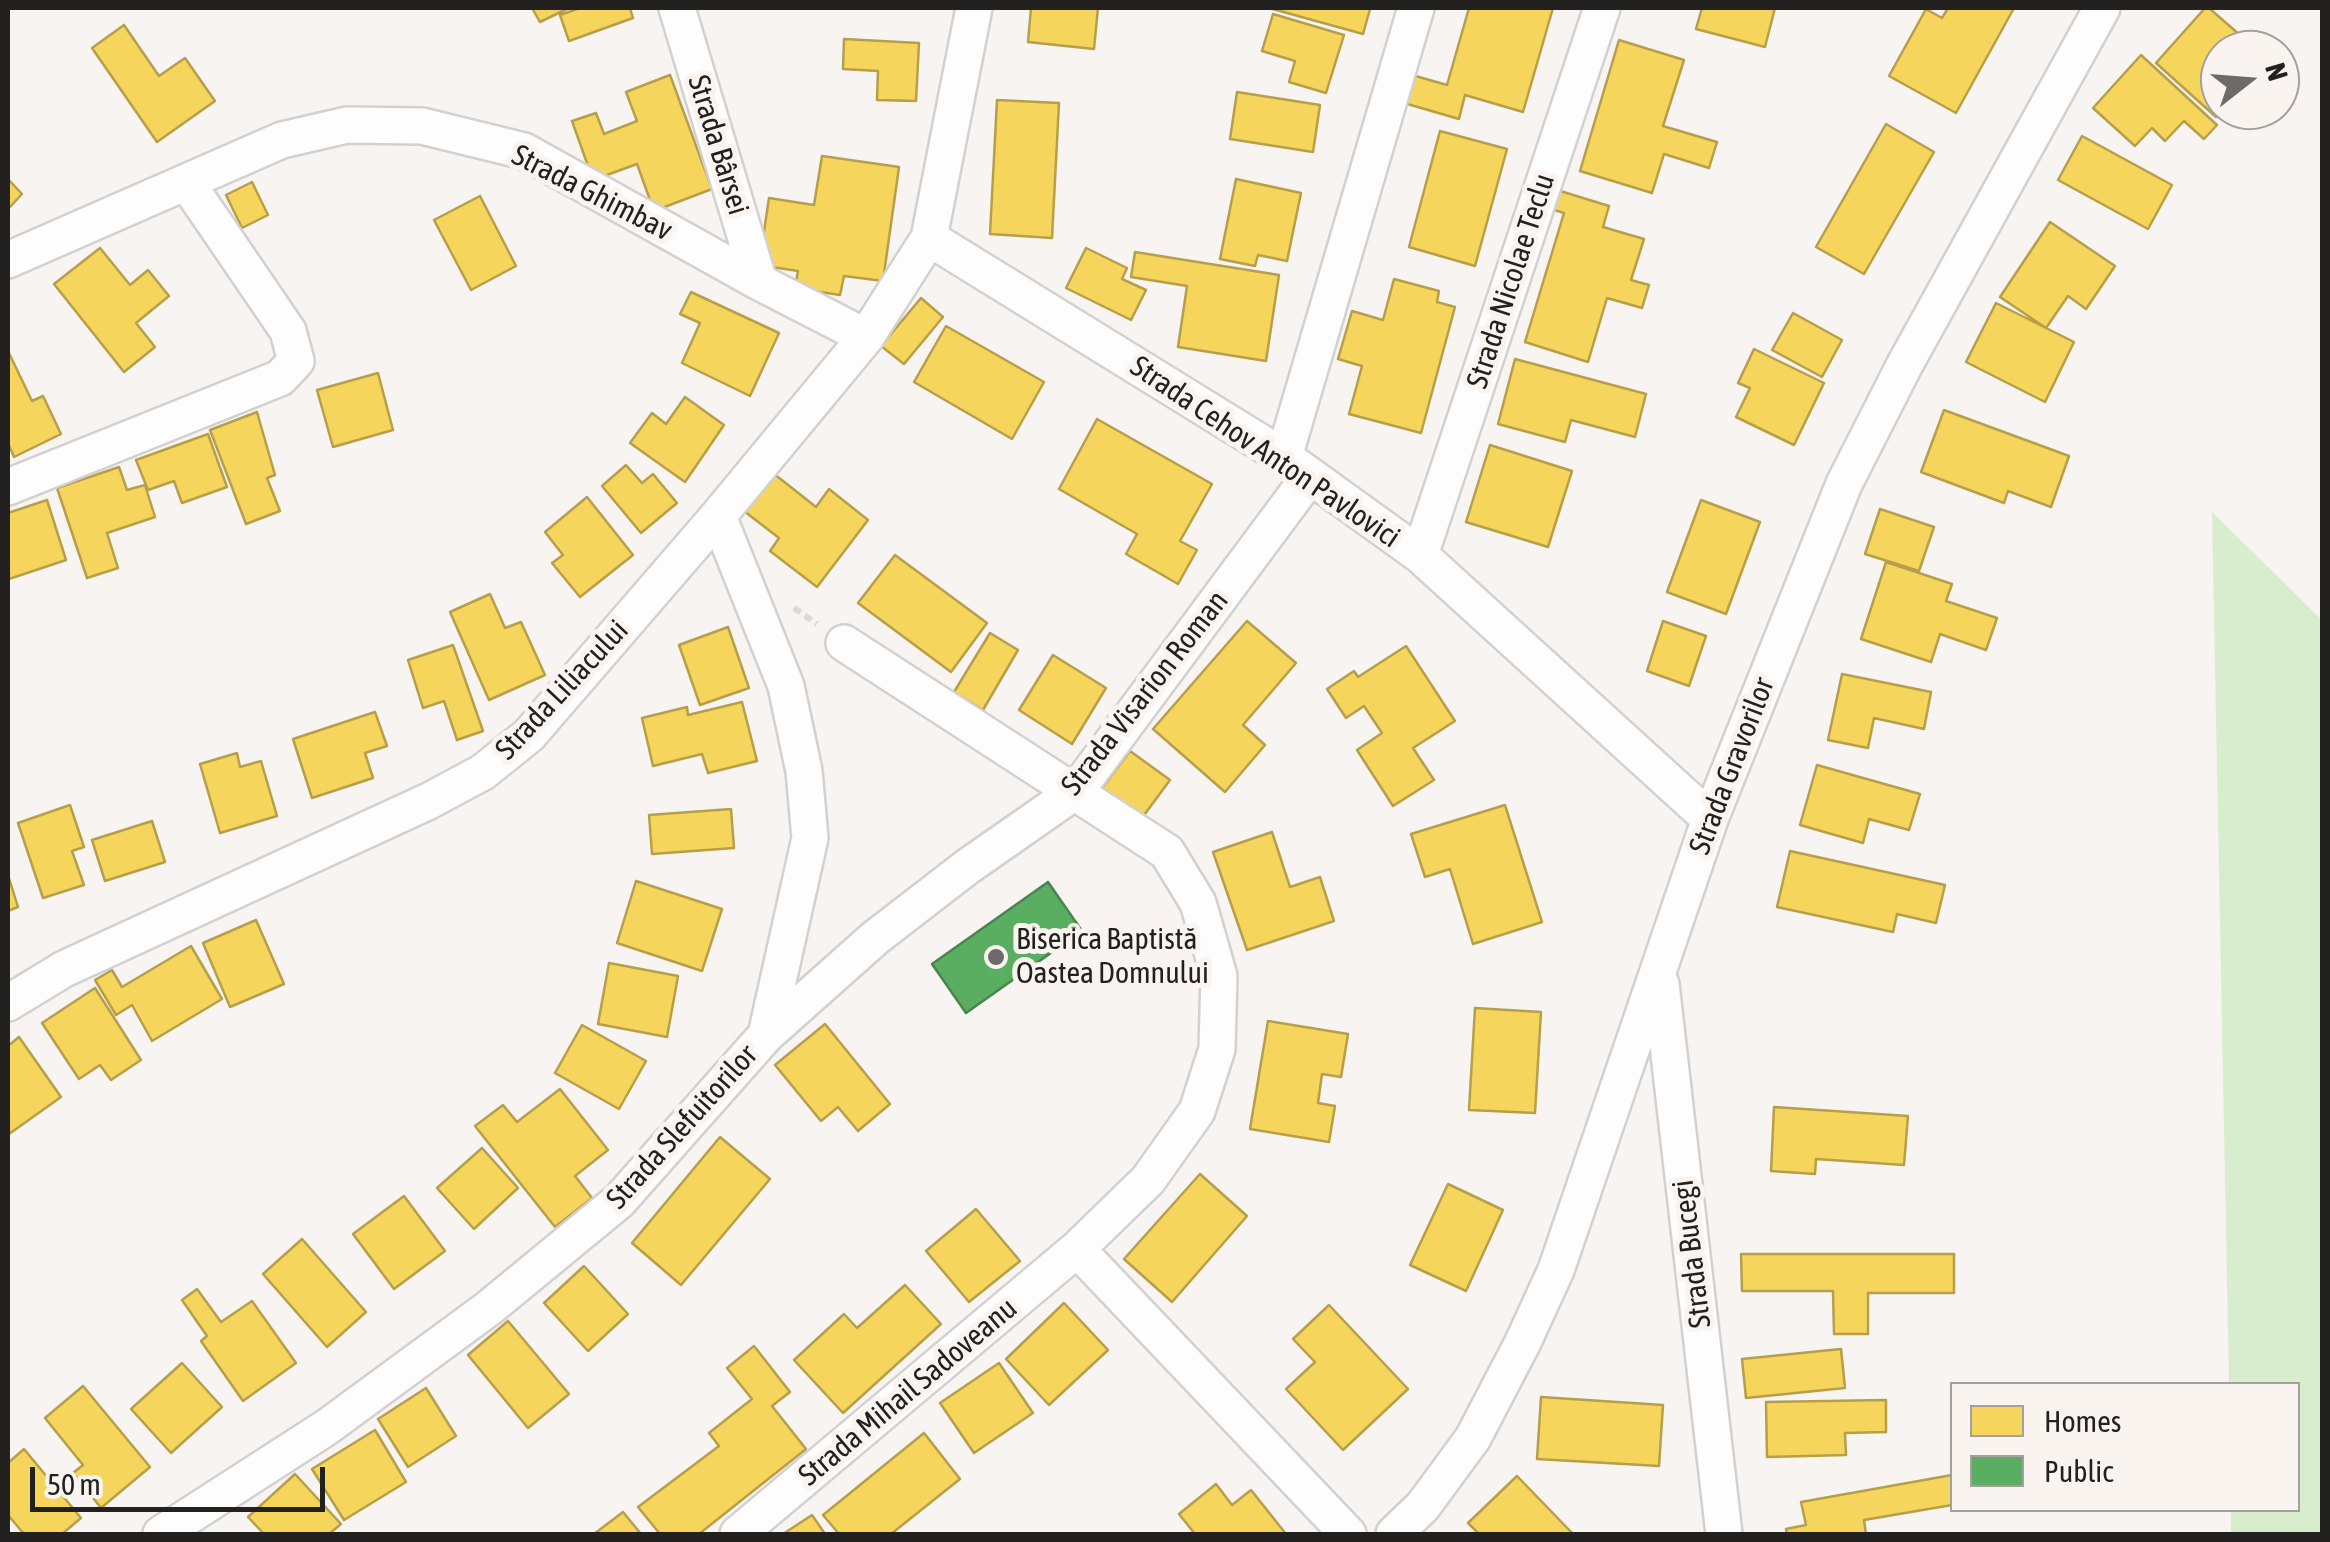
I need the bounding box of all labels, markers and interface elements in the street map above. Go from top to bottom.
north arrow [2200,30,2300,130]
text: N [2259,59,2294,84]
street label: Strada Bârsei [680,71,756,219]
street label: Strada Ghimbav [506,137,678,249]
street label: Strada Nicolae Teclu [1459,169,1563,393]
street label: Strada Cehov Anton Pavlovici [1123,348,1407,556]
street label: Strada Visarion Roman [1054,584,1236,802]
street label: Strada Liliacului [488,613,636,767]
street label: Strada Gravorilor [1682,673,1782,859]
place label: Biserica Baptistă Oastea Domnului [1016,922,1209,992]
marker: Biserica Baptistă Oastea Domnului [985,946,1007,968]
street label: Strada Slefuitorilor [599,1038,765,1216]
street label: Strada Bucegi [1665,1178,1719,1330]
street label: Strada Mihail Sadoveanu [792,1290,1024,1494]
legend [1950,1382,2300,1512]
text: Homes [2044,1404,2121,1438]
scale bar [35,1447,330,1509]
text: Public [2044,1454,2113,1488]
text: 50 m [47,1467,101,1501]

